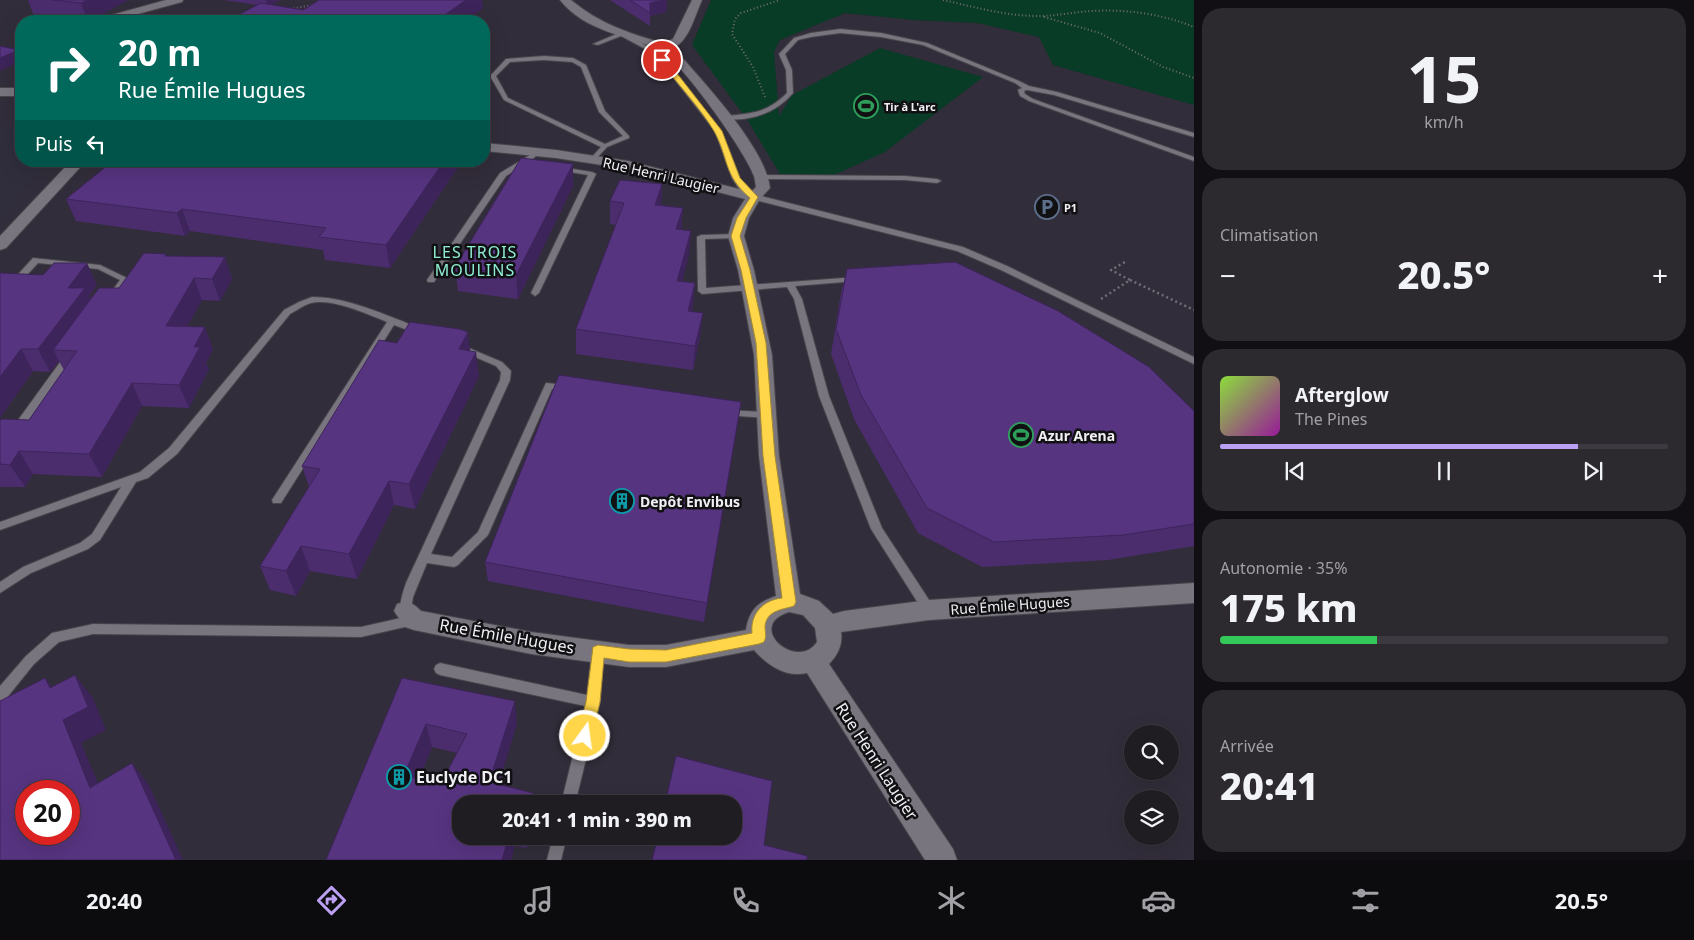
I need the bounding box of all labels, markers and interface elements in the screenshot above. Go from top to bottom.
text: 20 m [118,29,201,76]
text: 15 [1407,34,1481,122]
icon: right [35,35,100,100]
pin [641,39,683,81]
icon: arrive [648,46,676,74]
text: Rue Émile Hugues [118,74,306,104]
sports icon: Tir à L'arc [853,93,879,119]
place label: Tir à L'arc [884,99,936,114]
text: km/h [1424,111,1464,133]
icon: left [82,130,110,158]
text: Puis [35,131,72,157]
street label: Rue Henri Laugier [601,152,721,198]
parking icon: P1 [1034,194,1060,220]
place label: P1 [1064,200,1077,215]
text: Climatisation [1220,224,1318,246]
district label: LES TROIS MOULINS [433,241,517,281]
text: 20.5° [1398,248,1490,300]
text: − [1220,256,1236,294]
text: + [1652,256,1668,294]
text: Afterglow [1295,382,1389,408]
text: The Pines [1295,408,1367,430]
sports icon: Azur Arena [1008,422,1034,448]
place label: Azur Arena [1038,426,1115,445]
icon: previous [1281,457,1309,485]
icon: pause [1430,457,1458,485]
icon: next [1579,457,1607,485]
building icon: Depôt Envibus [609,488,635,514]
place label: Depôt Envibus [640,492,740,511]
text: Autonomie · 35% [1220,557,1347,579]
text: 175 km [1220,581,1358,633]
street label: Rue Émile Hugues [950,591,1071,619]
street label: Rue Émile Hugues [438,613,576,659]
street label: Rue Henri Laugier [831,698,923,824]
position arrow [558,709,610,761]
map controls [1124,725,1179,845]
button: search [1124,725,1179,780]
text: Arrivée [1220,735,1274,757]
text: 20:41 [1220,759,1319,811]
building icon: Euclyde DC1 [386,764,412,790]
place label: Euclyde DC1 [416,766,512,788]
speed limit sign: 20 [15,780,80,845]
button: layers [1124,790,1179,845]
text: 20:41 · 1 min · 390 m [502,807,692,833]
icon: directions [314,883,349,918]
icon: music [521,883,556,918]
icon: phone [728,883,763,918]
icon: climate [934,883,969,918]
icon: car [1141,883,1176,918]
icon: filters [1348,883,1383,918]
text: 20:40 [86,885,142,915]
text: 20.5° [1555,885,1608,915]

